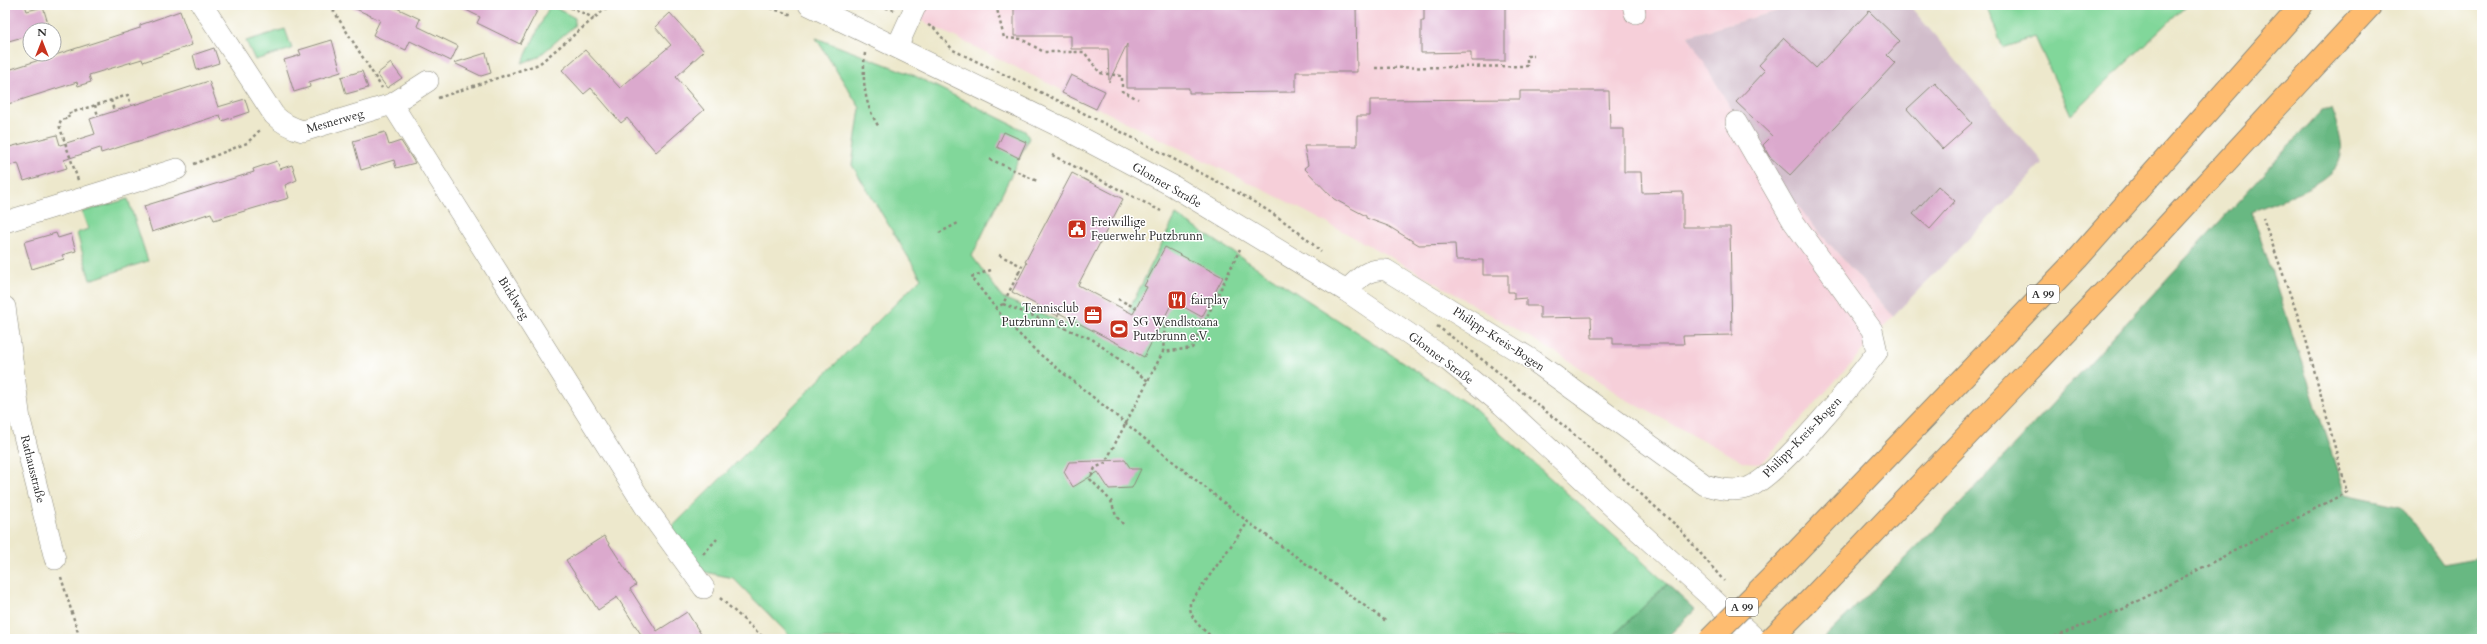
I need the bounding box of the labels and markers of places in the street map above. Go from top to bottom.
place label: Freiwillige Feuerwehr Putzbrunn [1091,214,1203,244]
public building icon: Freiwillige Feuerwehr Putzbrunn [1066,218,1088,240]
restaurant icon: fairplay [1166,289,1188,311]
place label: fairplay [1191,292,1229,308]
place label: Tennisclub Putzbrunn e.V. [1002,300,1079,330]
office icon: Tennisclub Putzbrunn e.V. [1082,304,1104,326]
place label: SG Wendlstoana Putzbrunn e.V. [1133,314,1219,344]
sports icon: SG Wendlstoana Putzbrunn e.V. [1108,318,1130,340]

